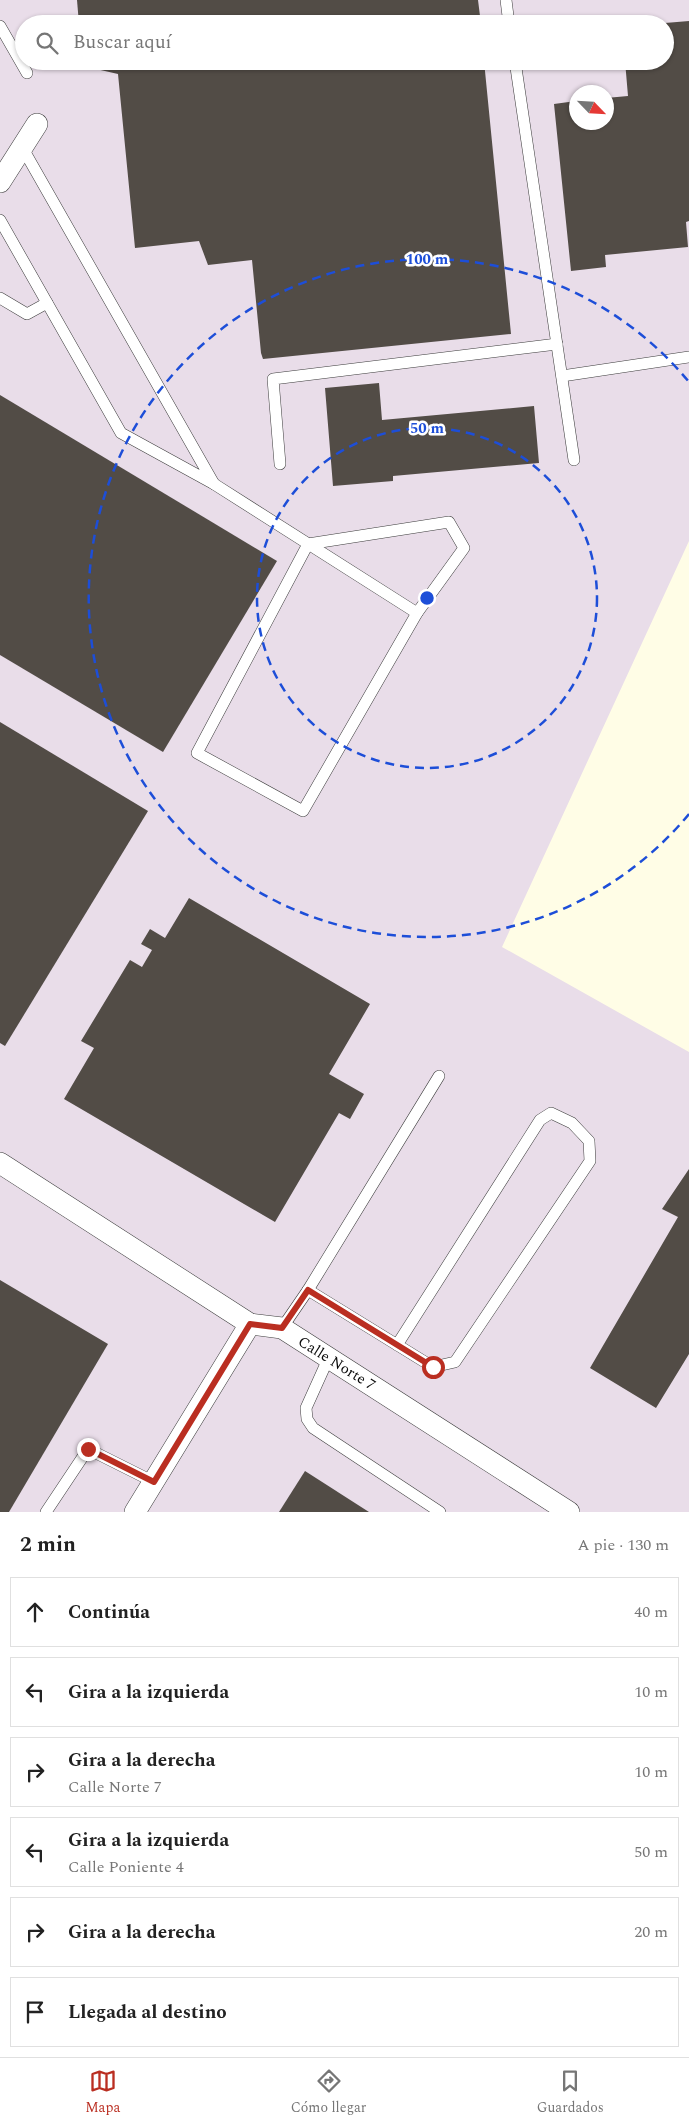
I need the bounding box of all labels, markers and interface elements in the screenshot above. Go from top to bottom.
search box [15,15,674,70]
text: Buscar aquí [73,28,172,57]
icon: search [33,29,61,57]
north arrow [569,85,614,130]
text: 100 m [406,248,449,271]
text: 50 m [410,417,445,440]
centre of rings [418,589,436,607]
street label: Calle Norte 7 [293,1330,380,1396]
route start [422,1356,445,1379]
route end [77,1438,100,1461]
text: 2 min [20,1529,76,1561]
text: A pie · 130 m [577,1533,669,1557]
icon: ahead [21,1598,49,1626]
text: Continúa [68,1598,150,1627]
text: 40 m [634,1600,668,1624]
icon: left [21,1678,49,1706]
text: Gira a la izquierda [68,1678,229,1707]
text: 10 m [634,1680,668,1704]
text: Gira a la derecha [68,1746,215,1775]
icon: right [21,1758,49,1786]
text: 10 m [634,1760,668,1784]
text: Calle Norte 7 [68,1775,162,1799]
text: Gira a la izquierda [68,1826,229,1855]
icon: left [21,1838,49,1866]
text: 50 m [634,1840,668,1864]
text: Calle Poniente 4 [68,1855,184,1879]
icon: right [21,1918,49,1946]
text: Gira a la derecha [68,1918,215,1947]
text: 20 m [634,1920,668,1944]
icon: arrive [21,1998,49,2026]
text: Llegada al destino [68,1998,227,2027]
tab: Mapa [85,2067,120,2118]
tab: Cómo llegar [291,2067,366,2118]
tab: Guardados [537,2067,604,2118]

